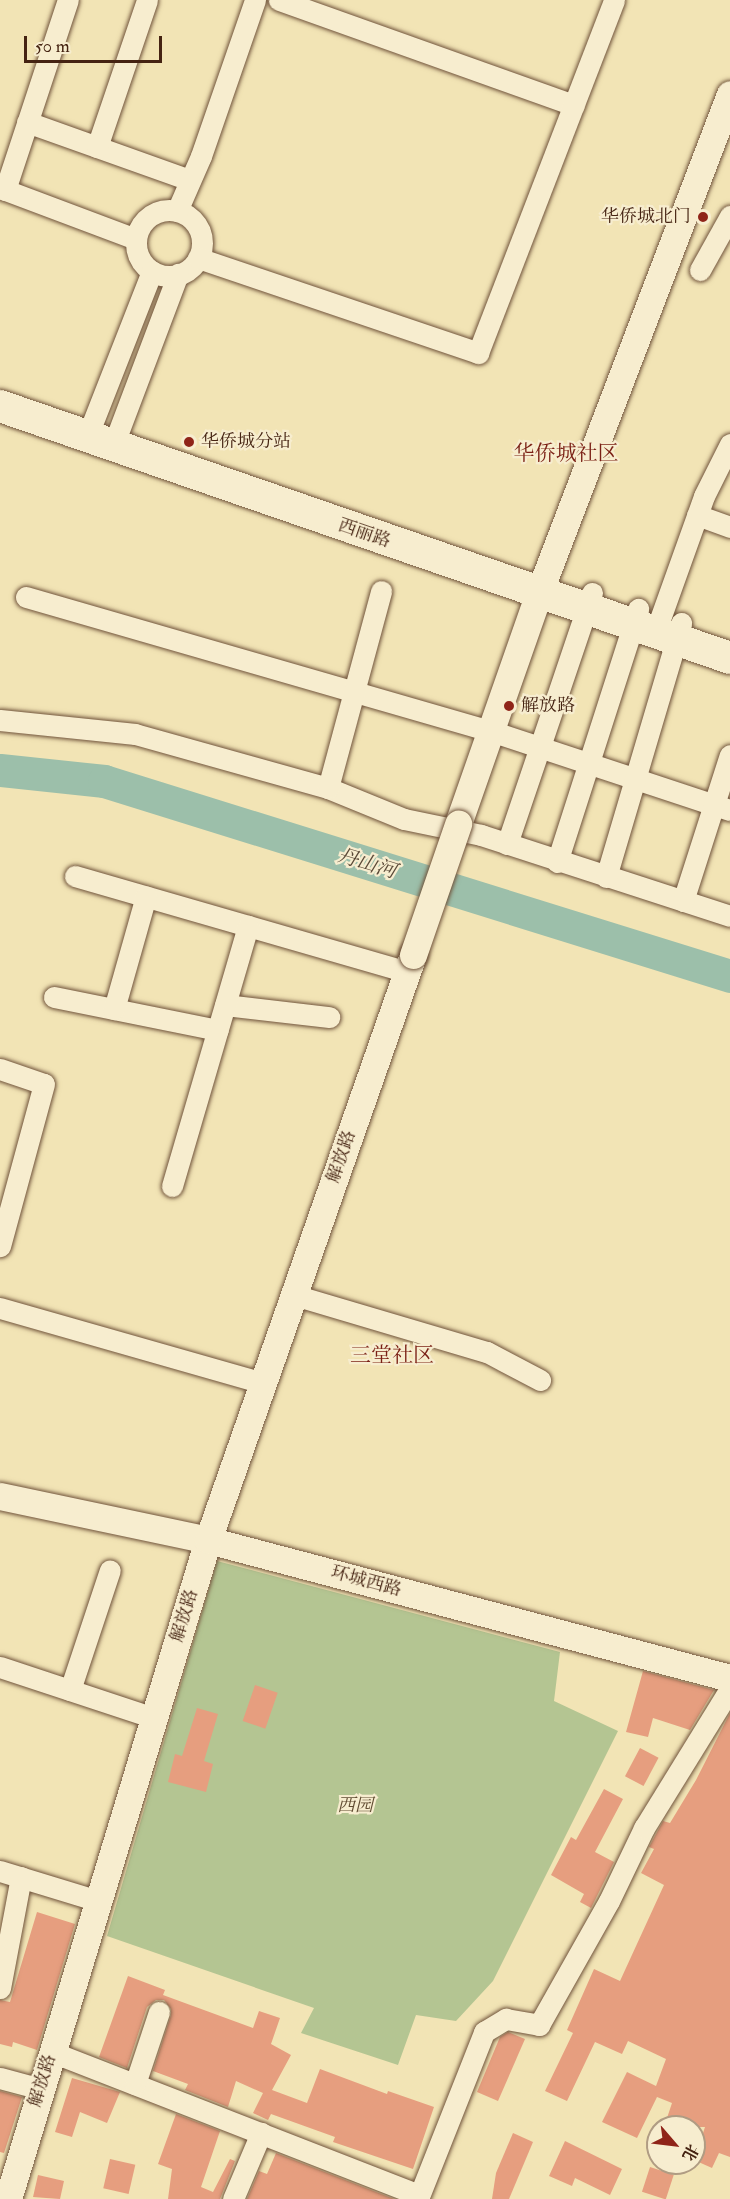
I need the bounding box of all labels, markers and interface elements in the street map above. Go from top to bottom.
scale bar [27,24,165,62]
text: 50 m [35,35,70,58]
place label: 华侨城北门 [601,206,691,228]
marker: 华侨城北门 [696,210,710,224]
place label: 华侨城分站 [201,431,291,453]
marker: 华侨城分站 [182,435,196,449]
district label: 华侨城社区 [514,441,618,467]
street label: 西丽路 [335,515,393,553]
place label: 解放路 [521,695,575,717]
marker: 解放路 [502,699,516,713]
water label: 丹山河 [335,843,399,883]
street label: 解放路 [323,1128,361,1186]
district label: 三堂社区 [350,1343,434,1369]
street label: 环城西路 [328,1562,404,1602]
street label: 解放路 [167,1587,203,1645]
park label: 西园 [337,1795,373,1817]
street label: 解放路 [25,2052,61,2110]
north arrow [646,2115,706,2175]
text: 北 [678,2141,703,2164]

